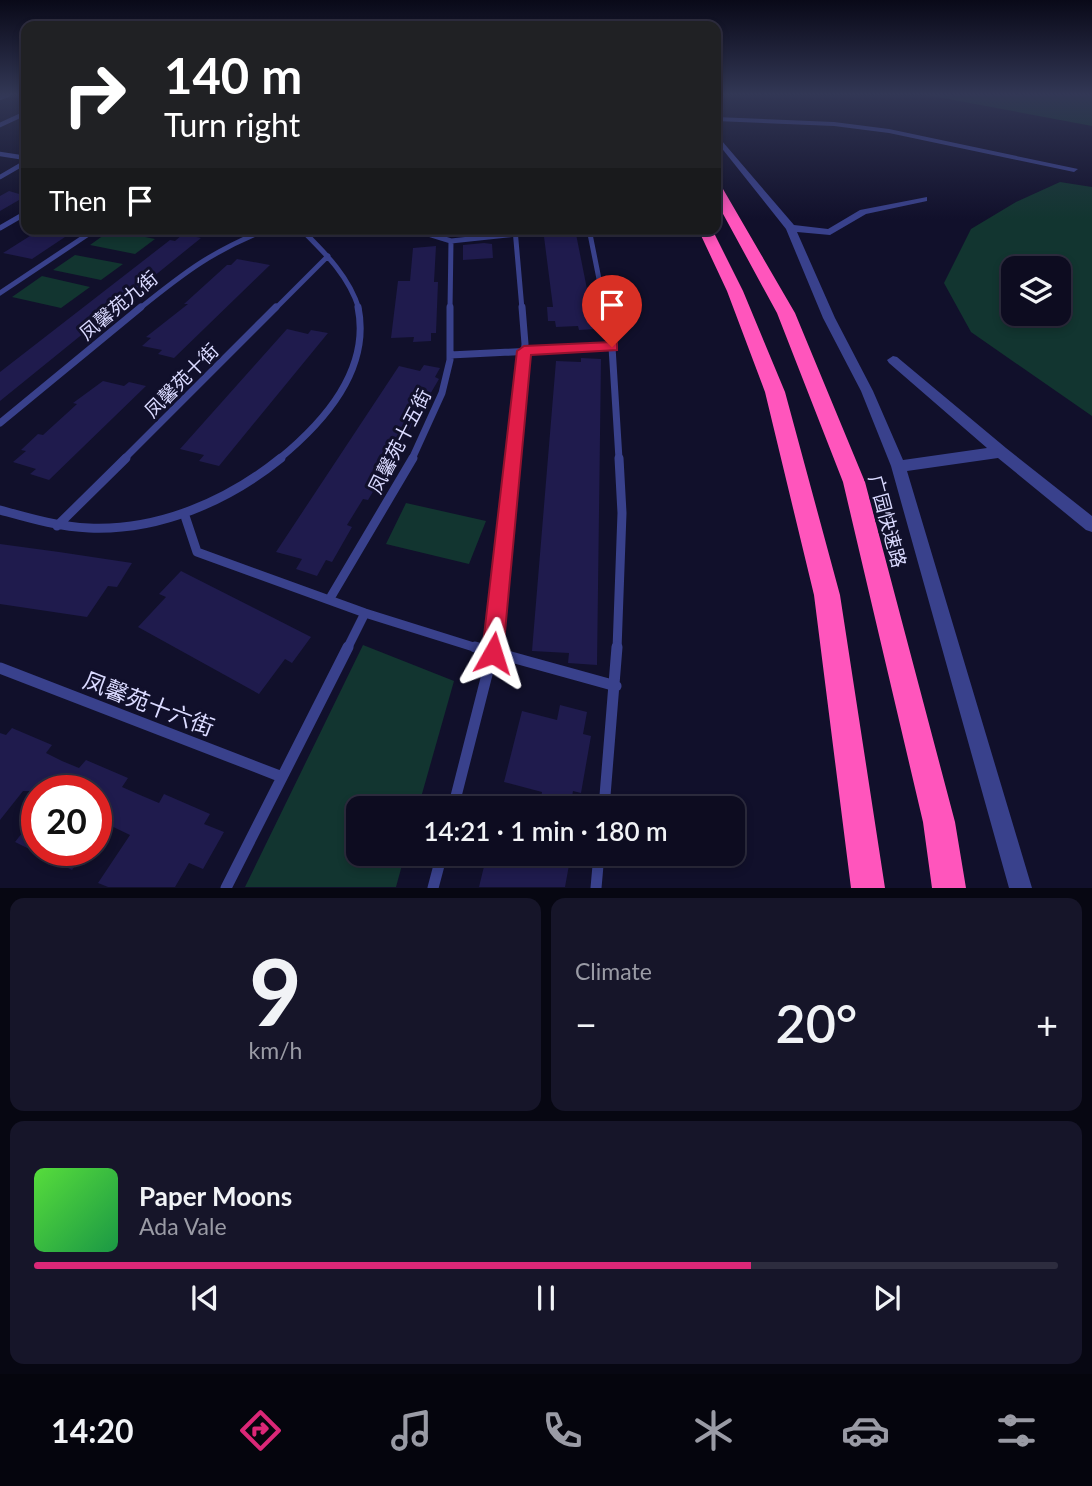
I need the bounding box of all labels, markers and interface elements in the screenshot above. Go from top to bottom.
text: 140 m [164,46,302,104]
icon: right [49,49,140,140]
text: Turn right [164,105,300,144]
icon: arrive [121,182,159,220]
text: Then [49,185,107,217]
map controls [1001,256,1071,326]
button: layers [1001,256,1071,326]
street label: 凤馨苑九街 [74,266,162,344]
pin [582,275,642,347]
icon: arrive [593,286,631,324]
street label: 凤馨苑十街 [139,338,223,422]
street label: 凤馨苑十五街 [363,385,435,497]
street label: 广园快速路 [865,472,911,570]
position arrow [456,616,530,690]
street label: 凤馨苑十六街 [80,665,218,741]
speed limit sign: 20 [21,775,112,866]
text: 14:21 · 1 min · 180 m [423,815,668,847]
text: 9 [249,936,302,1045]
text: Climate [575,957,652,985]
text: 20° [776,992,857,1054]
text: − [575,1001,597,1047]
text: + [1036,1001,1058,1047]
text: km/h [249,1036,302,1064]
text: Paper Moons [139,1180,292,1212]
text: Ada Vale [139,1212,227,1240]
icon: previous [186,1279,224,1317]
icon: pause [527,1279,565,1317]
icon: next [868,1279,906,1317]
icon: directions [236,1406,285,1455]
icon: music [387,1406,436,1455]
icon: phone [538,1406,587,1455]
icon: climate [689,1406,738,1455]
icon: car [841,1406,890,1455]
icon: filters [992,1406,1041,1455]
text: 14:20 [51,1411,134,1450]

